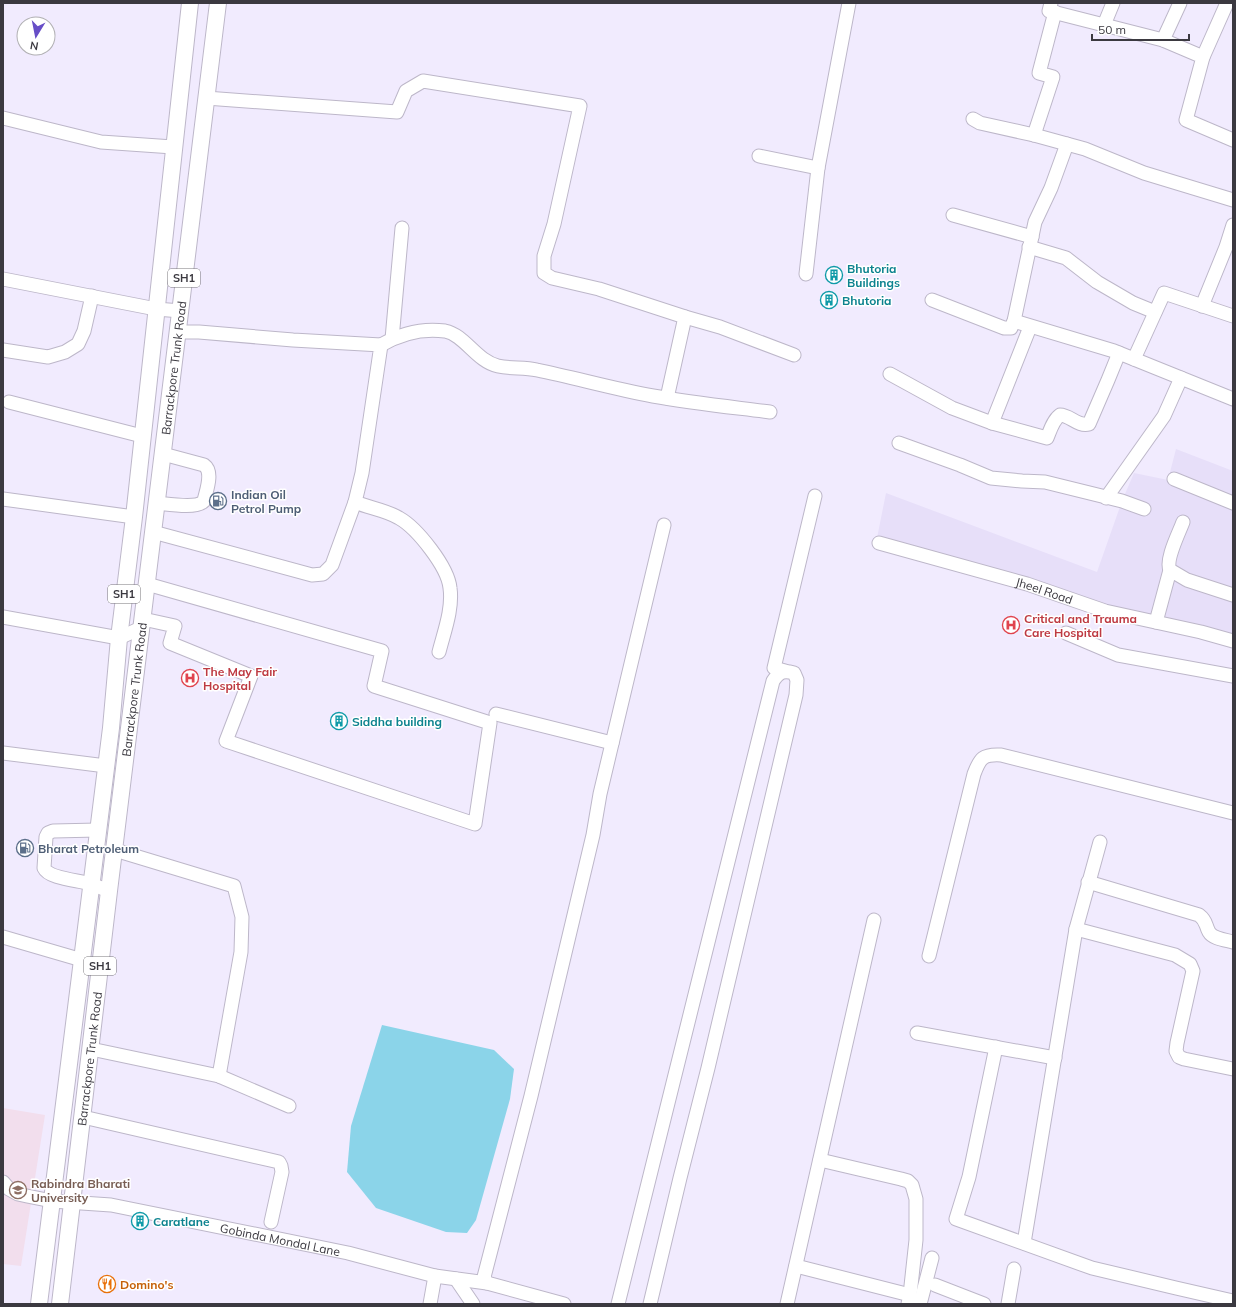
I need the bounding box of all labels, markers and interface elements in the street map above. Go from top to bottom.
north arrow [16,16,56,56]
scale bar [1092,16,1189,42]
text: 50 m [1098,22,1126,37]
text: N [29,38,40,53]
place label: Bhutoria Buildings [847,261,900,290]
building icon: Bhutoria Buildings [824,265,844,285]
road number: SH1 [168,269,200,287]
building icon: Bhutoria [819,290,839,310]
place label: Bhutoria [842,293,892,308]
street label: Barrackpore Trunk Road [158,300,189,436]
place label: Indian Oil Petrol Pump [231,487,301,516]
fuel station icon: Indian Oil Petrol Pump [208,491,228,511]
street label: Jheel Road [1014,574,1075,607]
road number: SH1 [108,585,140,603]
place label: Critical and Trauma Care Hospital [1024,611,1137,640]
hospital icon: Critical and Trauma Care Hospital [1001,615,1021,635]
street label: Barrackpore Trunk Road [118,622,149,757]
place label: The May Fair Hospital [203,664,277,693]
hospital icon: The May Fair Hospital [180,668,200,688]
building icon: Siddha building [329,711,349,731]
place label: Siddha building [352,714,442,729]
fuel station icon: Bharat Petroleum [15,838,35,858]
place label: Bharat Petroleum [38,841,139,856]
road number: SH1 [84,957,116,975]
street label: Barrackpore Trunk Road [74,991,104,1127]
place label: Rabindra Bharati University [31,1176,130,1205]
school or university icon: Rabindra Bharati University [8,1180,28,1200]
building icon: Caratlane [130,1211,150,1231]
place label: Caratlane [153,1214,210,1229]
street label: Gobinda Mondal Lane [219,1220,342,1259]
restaurant icon: Domino's [97,1274,117,1294]
place label: Domino's [120,1277,173,1292]

